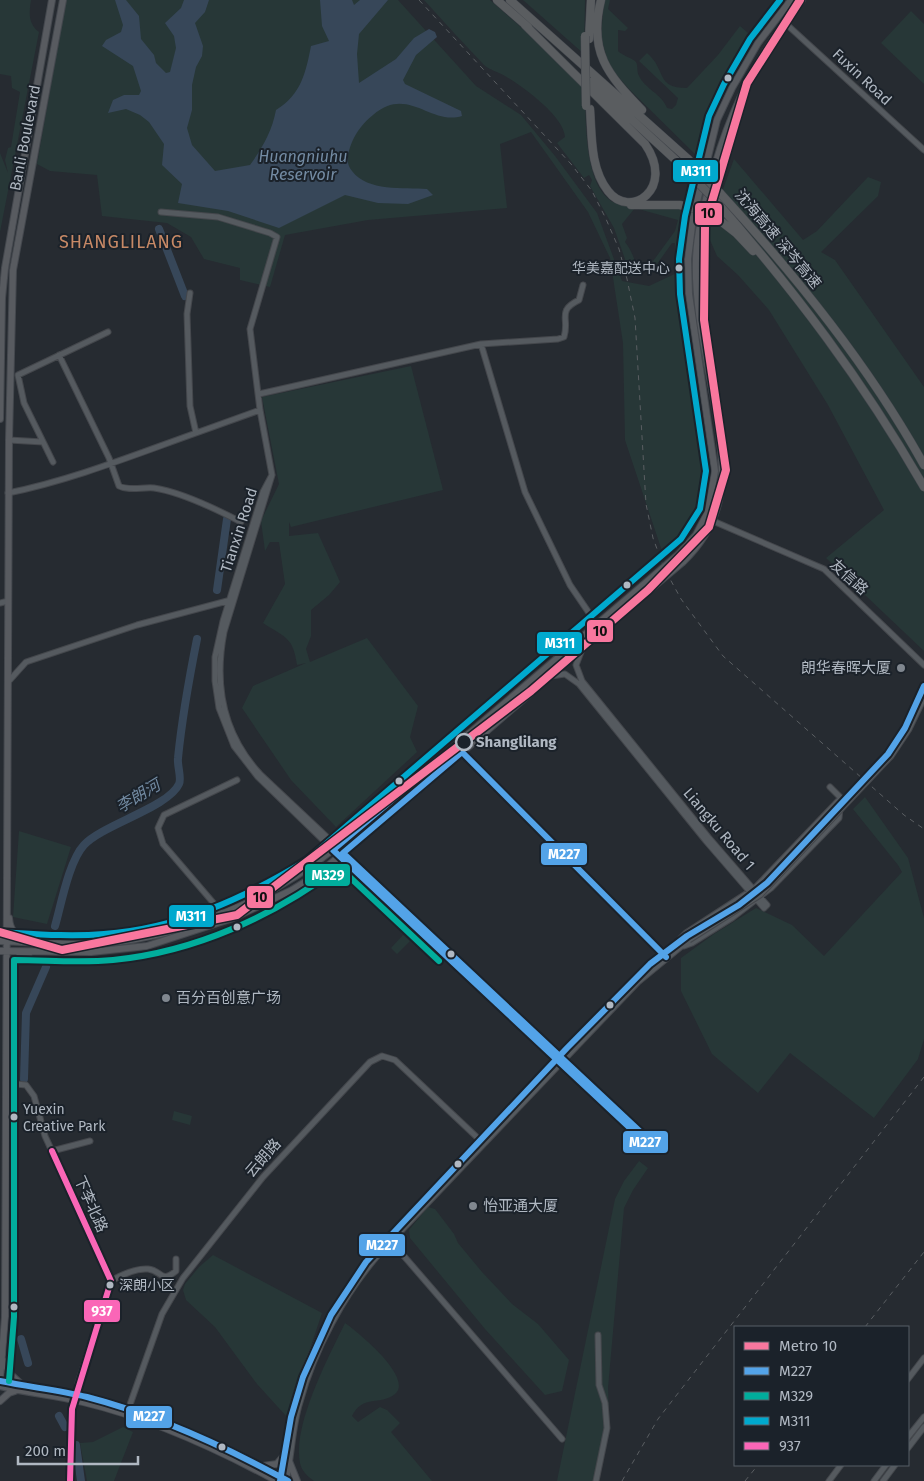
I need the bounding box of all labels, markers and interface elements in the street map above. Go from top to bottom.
street label: Fuxin Road [829,45,895,109]
unlabelled marker [723,73,733,83]
street label: Banli Boulevard [6,84,44,192]
water label: Huangniuhu Reservoir [258,147,348,184]
line badge: M311 [672,159,719,183]
text: M311 [681,163,711,180]
street label: 沈海高速 深岑高速 [731,186,825,292]
line badge: 10 [694,202,723,226]
text: 10 [701,205,715,222]
district label: SHANGLILANG [59,231,183,253]
place label: 华美嘉配送中心 [572,260,670,277]
marker: 华美嘉配送中心 [674,263,684,273]
street label: Tianxin Road [217,485,261,575]
street label: 友信路 [826,555,872,599]
unlabelled marker [622,580,632,590]
line badge: 10 [586,619,614,643]
text: 10 [593,623,607,640]
line badge: M311 [536,631,583,655]
text: M311 [545,635,575,652]
place label: 朗华春晖大厦 [801,659,891,677]
marker: 朗华春晖大厦 [895,662,907,674]
marker: Shanglilang [455,733,473,751]
place label: Shanglilang [476,733,557,751]
water label: 李朗河 [113,774,166,817]
unlabelled marker [394,776,404,786]
street label: Liangku Road 1 [679,784,759,874]
line badge: M227 [540,842,588,866]
text: M227 [548,846,580,863]
line badge: M329 [304,863,351,887]
text: M329 [311,867,345,884]
line badge: 10 [246,885,274,909]
text: 10 [253,889,267,906]
line badge: M311 [168,904,215,928]
text: M311 [176,908,206,925]
unlabelled marker [232,922,242,932]
unlabelled marker [446,949,456,959]
place label: 百分百创意广场 [176,989,281,1007]
marker: 百分百创意广场 [160,992,172,1004]
unlabelled marker [605,1000,615,1010]
place label: Yuexin Creative Park [23,1101,106,1135]
marker: Yuexin Creative Park [9,1112,19,1122]
line badge: M227 [622,1130,669,1154]
text: M227 [629,1134,661,1151]
street label: 云朗路 [241,1135,285,1181]
unlabelled marker [453,1159,463,1169]
street label: 下李北路 [71,1173,111,1235]
place label: 怡亚通大厦 [483,1197,558,1215]
marker: 怡亚通大厦 [467,1200,479,1212]
line badge: M227 [358,1233,406,1257]
text: M227 [366,1237,398,1254]
place label: 深朗小区 [119,1277,175,1294]
marker: 深朗小区 [105,1280,115,1290]
line badge: 937 [83,1299,121,1323]
unlabelled marker [9,1302,19,1312]
text: 937 [91,1303,113,1320]
legend [734,1326,909,1466]
text: Metro 10 [779,1337,837,1355]
text: M227 [779,1362,812,1380]
text: M329 [779,1387,813,1405]
line badge: M227 [125,1405,173,1429]
text: M227 [133,1408,165,1425]
text: M311 [779,1412,811,1430]
scale bar [18,1434,138,1466]
text: 937 [779,1437,801,1455]
text: 200 m [25,1442,66,1460]
unlabelled marker [217,1442,227,1452]

